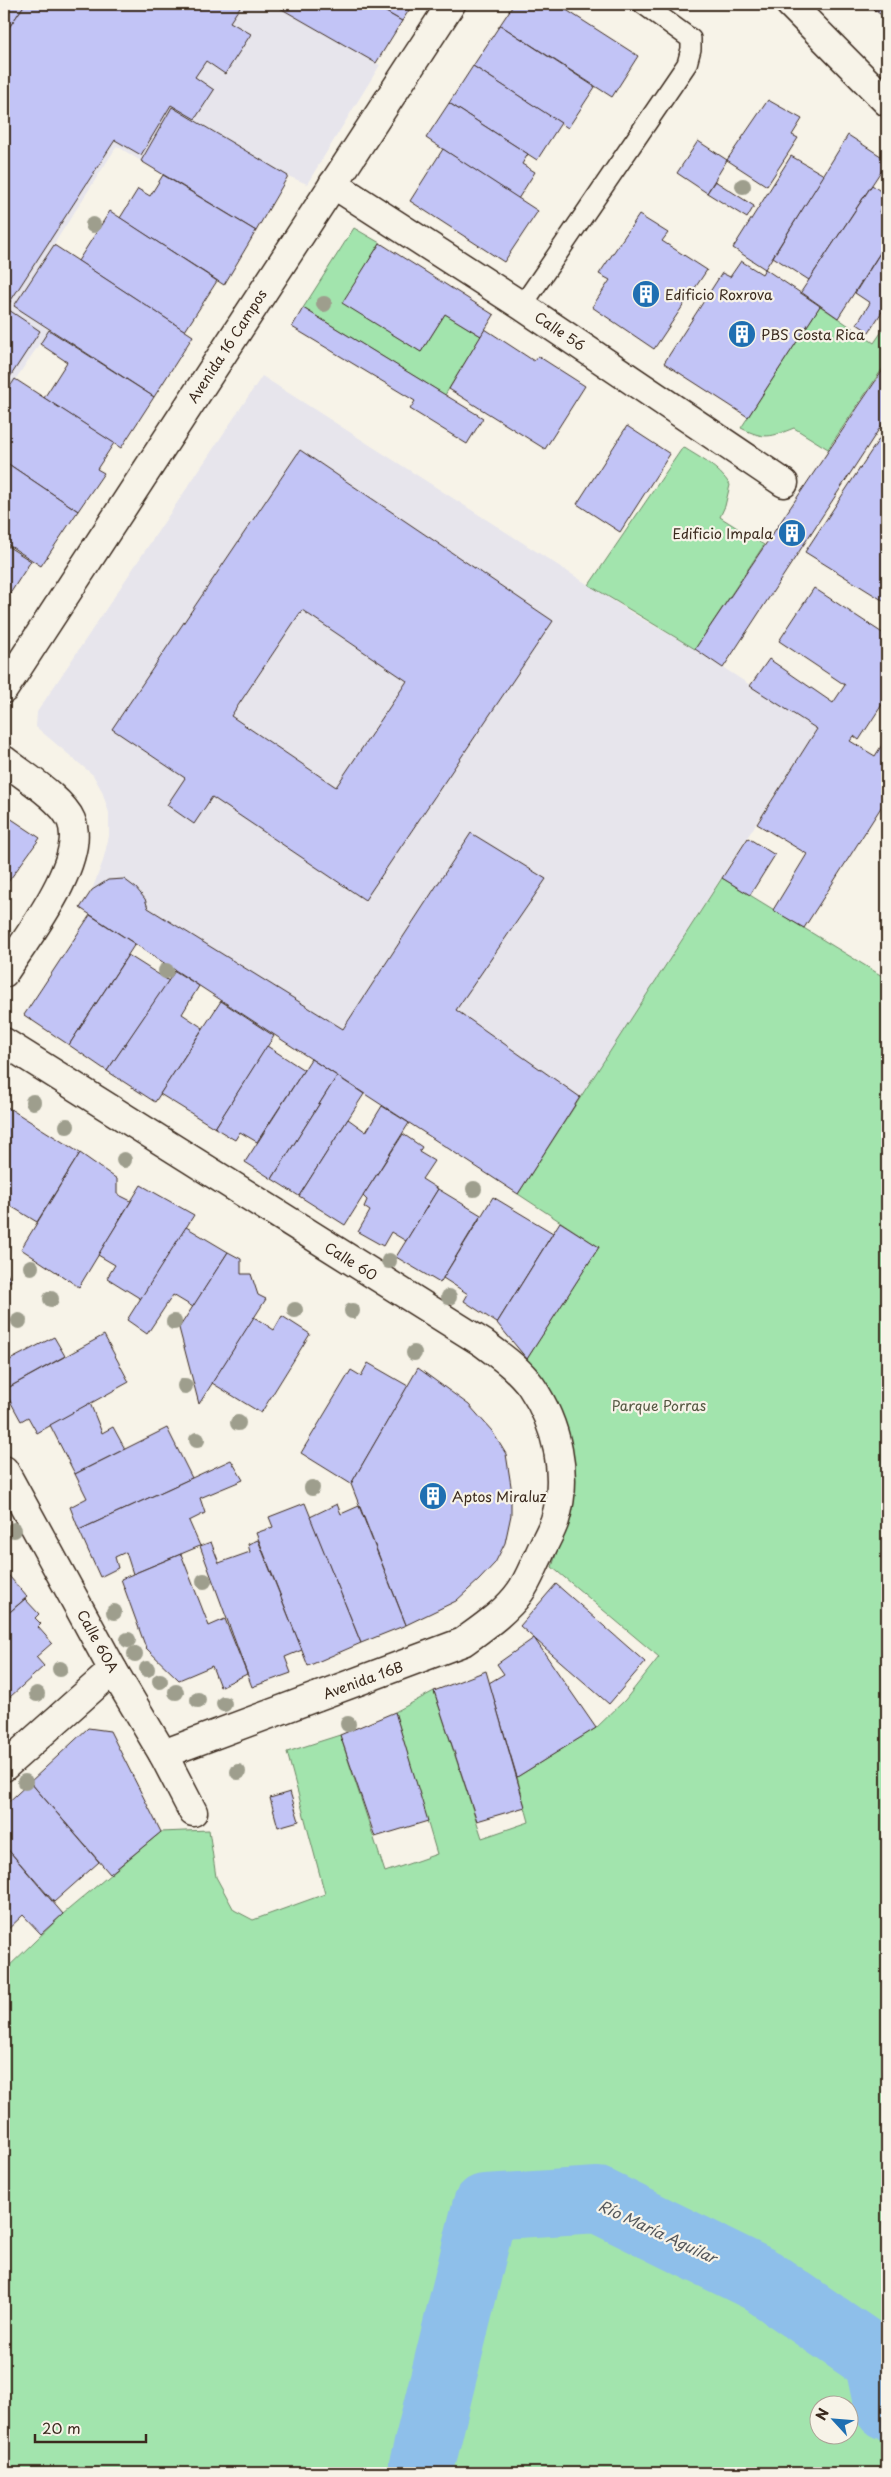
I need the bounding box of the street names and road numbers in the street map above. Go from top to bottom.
street label: Avenida 16 Campos [182,285,272,407]
street label: Calle 56 [530,306,590,356]
street label: Calle 60 [321,1237,381,1285]
street label: Calle 60A [72,1606,124,1677]
street label: Avenida 16B [320,1656,406,1704]

